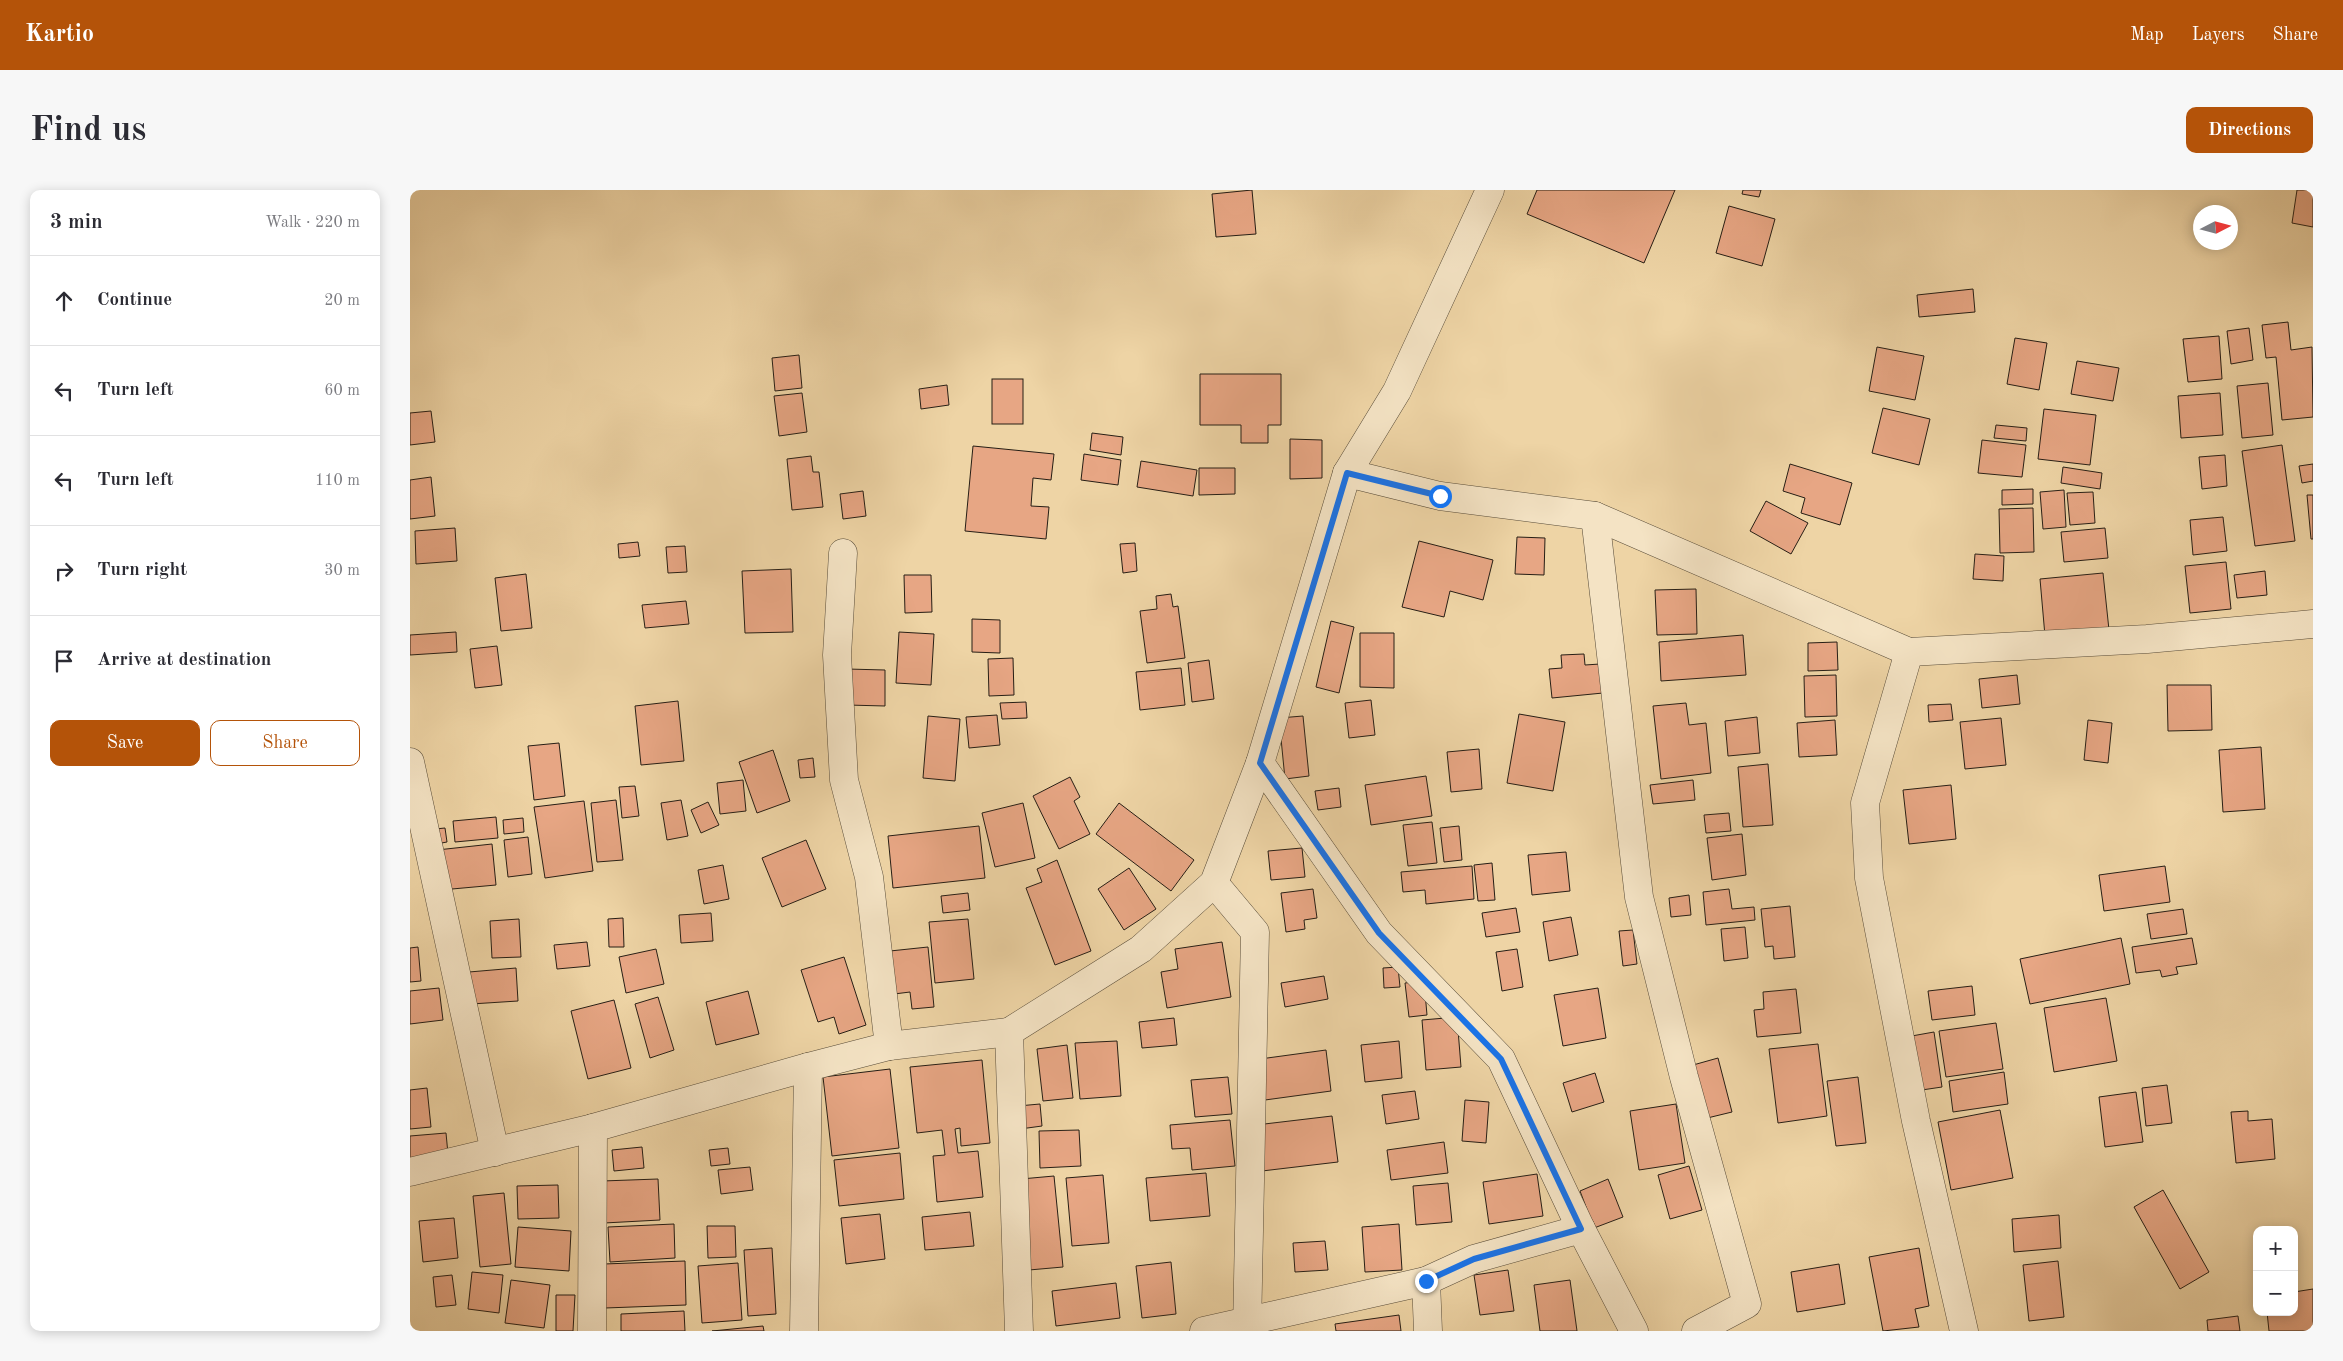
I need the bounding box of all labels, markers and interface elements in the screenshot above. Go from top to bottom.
text: Kartio [25,23,94,47]
text: Map [2130,26,2164,44]
text: Layers [2192,26,2244,44]
text: Share [2272,26,2318,44]
button: Directions [2186,107,2313,153]
text: Find us [30,113,146,148]
north arrow [2193,205,2238,250]
text: 3 min [50,212,103,233]
text: Walk · 220 m [265,215,360,231]
icon: ahead [50,287,78,315]
text: Continue [97,291,172,310]
text: 20 m [324,293,360,309]
icon: left [50,377,78,405]
text: Turn left [97,381,174,400]
text: 60 m [324,383,360,399]
icon: left [50,467,78,495]
text: Turn left [97,471,174,490]
text: 110 m [315,473,360,489]
route start [1429,485,1452,508]
icon: right [50,557,78,585]
text: Turn right [97,561,187,580]
text: 30 m [324,563,360,579]
icon: arrive [50,647,78,675]
text: Arrive at destination [97,651,271,670]
button: Save [50,720,200,766]
button: Share [210,720,360,766]
map controls [2253,1226,2298,1316]
button: + [2253,1226,2298,1271]
route end [1415,1270,1438,1293]
button: − [2253,1271,2298,1316]

